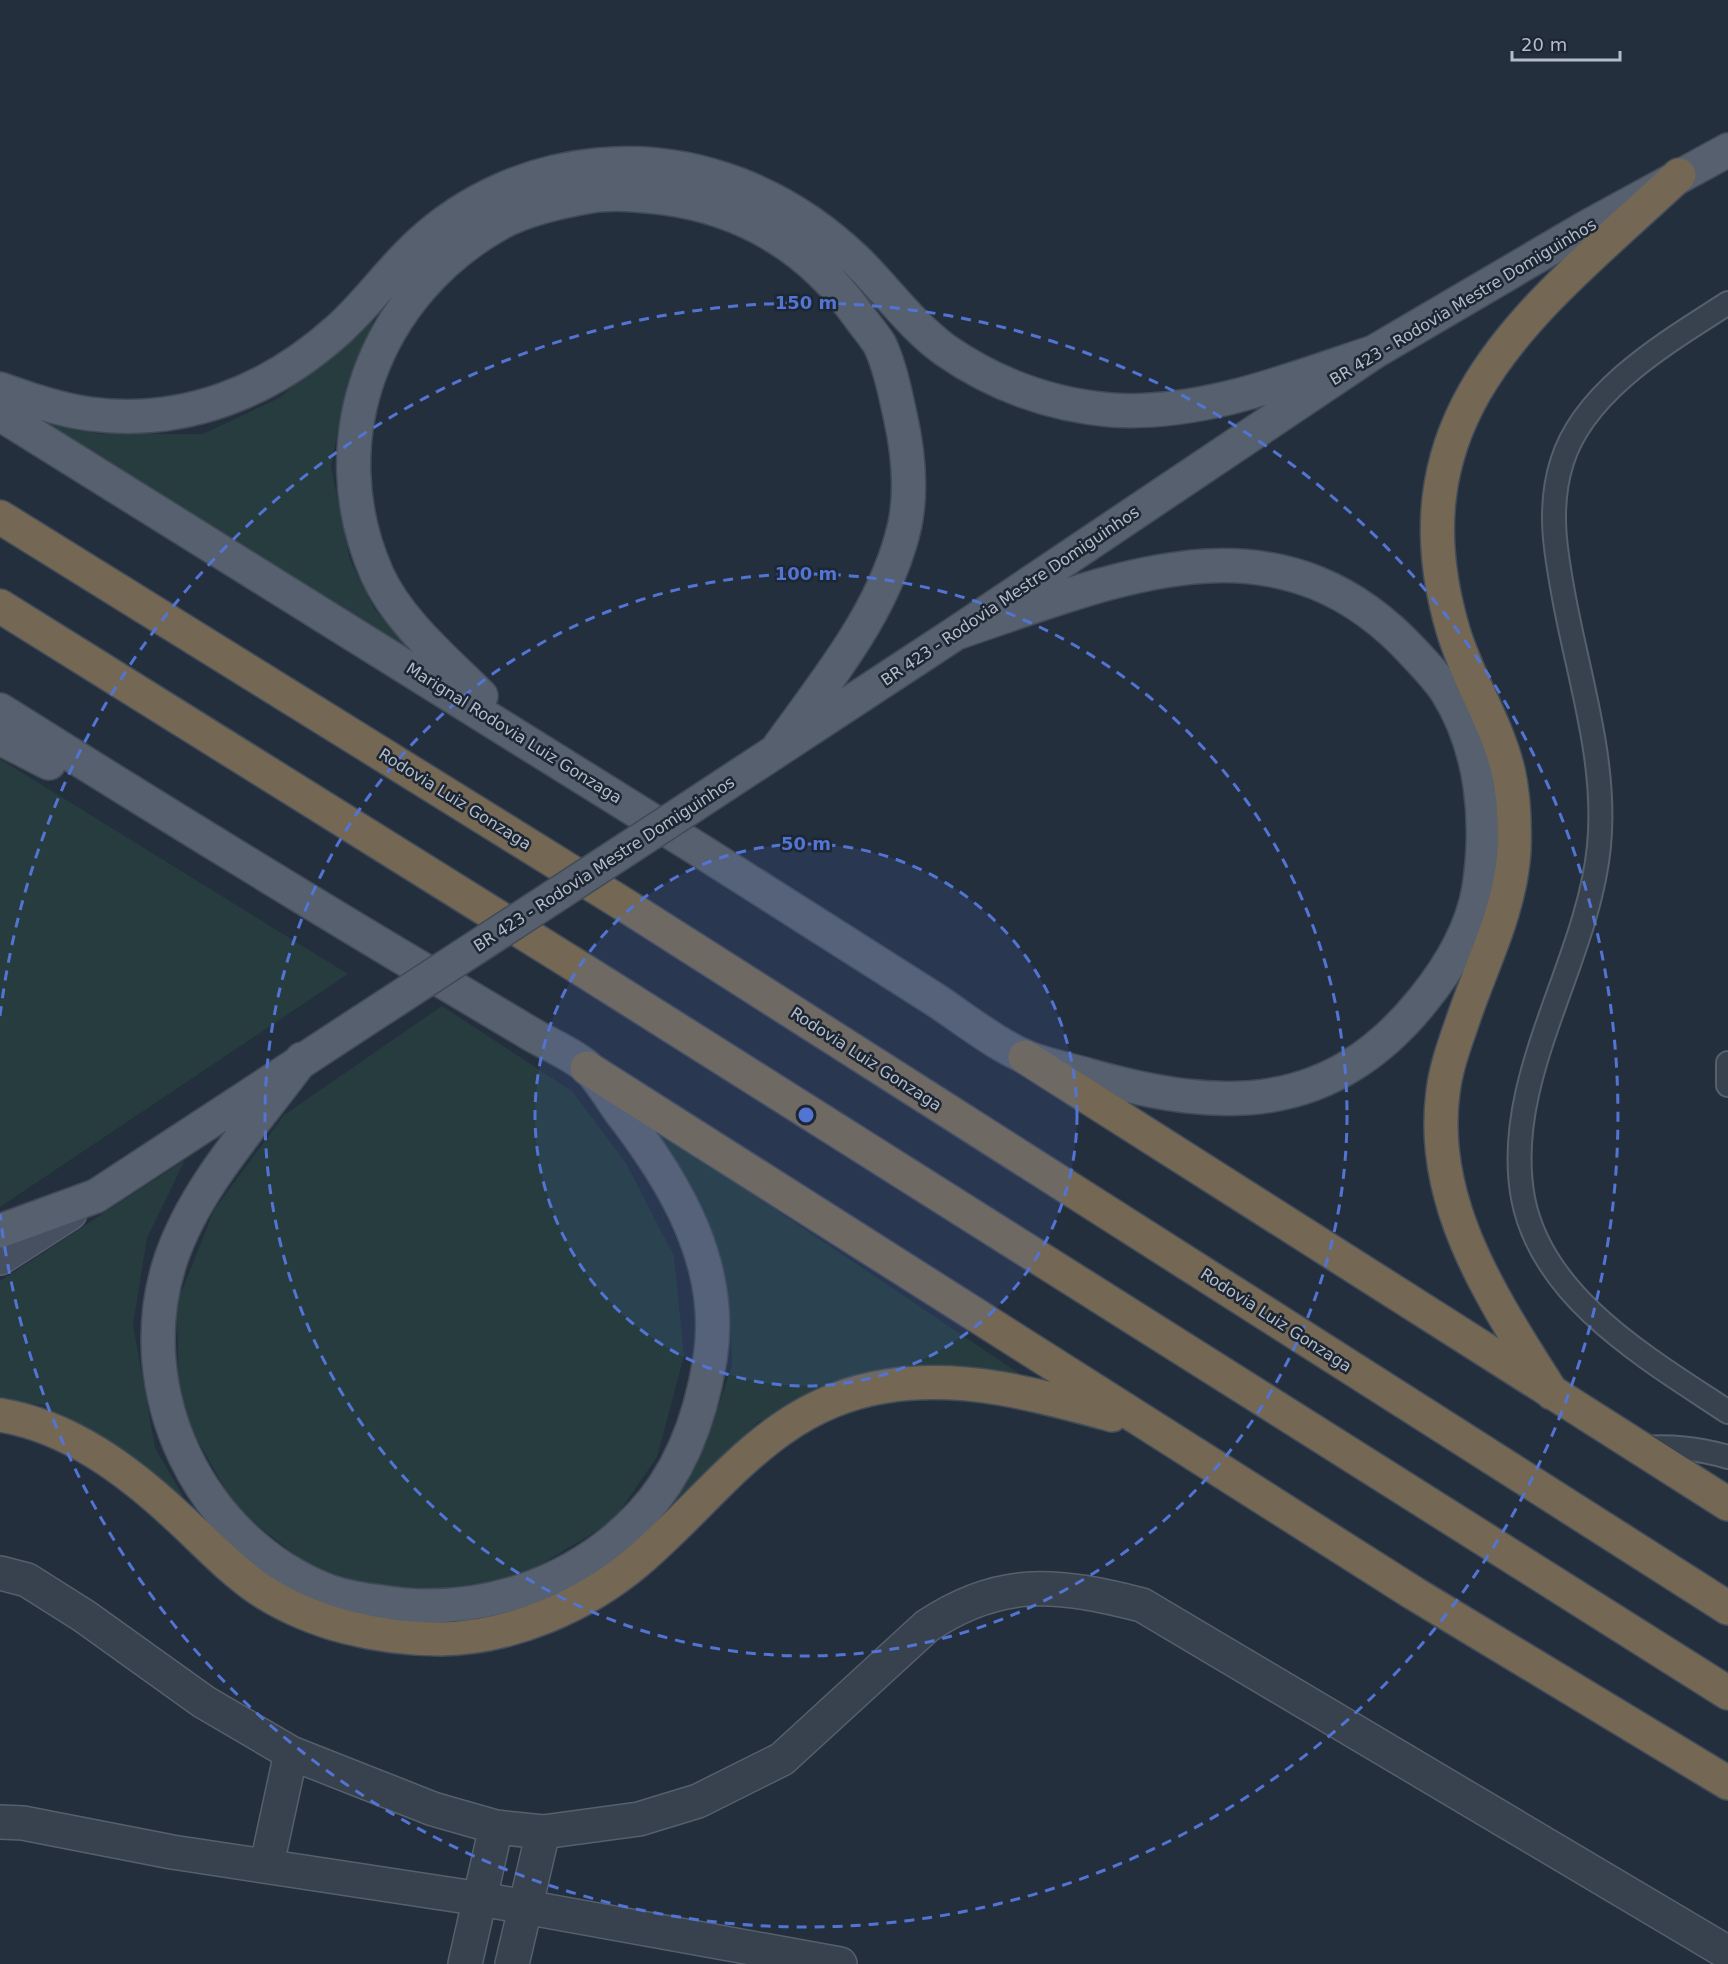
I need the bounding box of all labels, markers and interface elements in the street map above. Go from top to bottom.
scale bar [1512,24,1620,62]
text: 20 m [1521,34,1567,55]
street label: BR 423 - Rodovia Mestre Domiguinhos [1326,215,1600,389]
text: 150 m [775,292,837,313]
street label: BR 423 - Rodovia Mestre Domiguinhos [877,502,1143,690]
text: 100 m [775,563,837,584]
street label: Marignal Rodovia Luiz Gonzaga [403,659,625,807]
street label: Rodovia Luiz Gonzaga [375,744,535,854]
street label: BR 423 - Rodovia Mestre Domiguinhos [470,772,738,956]
text: 50 m [781,833,831,854]
street label: Rodovia Luiz Gonzaga [787,1003,945,1115]
centre of rings [796,1105,816,1125]
street label: Rodovia Luiz Gonzaga [1197,1264,1355,1376]

